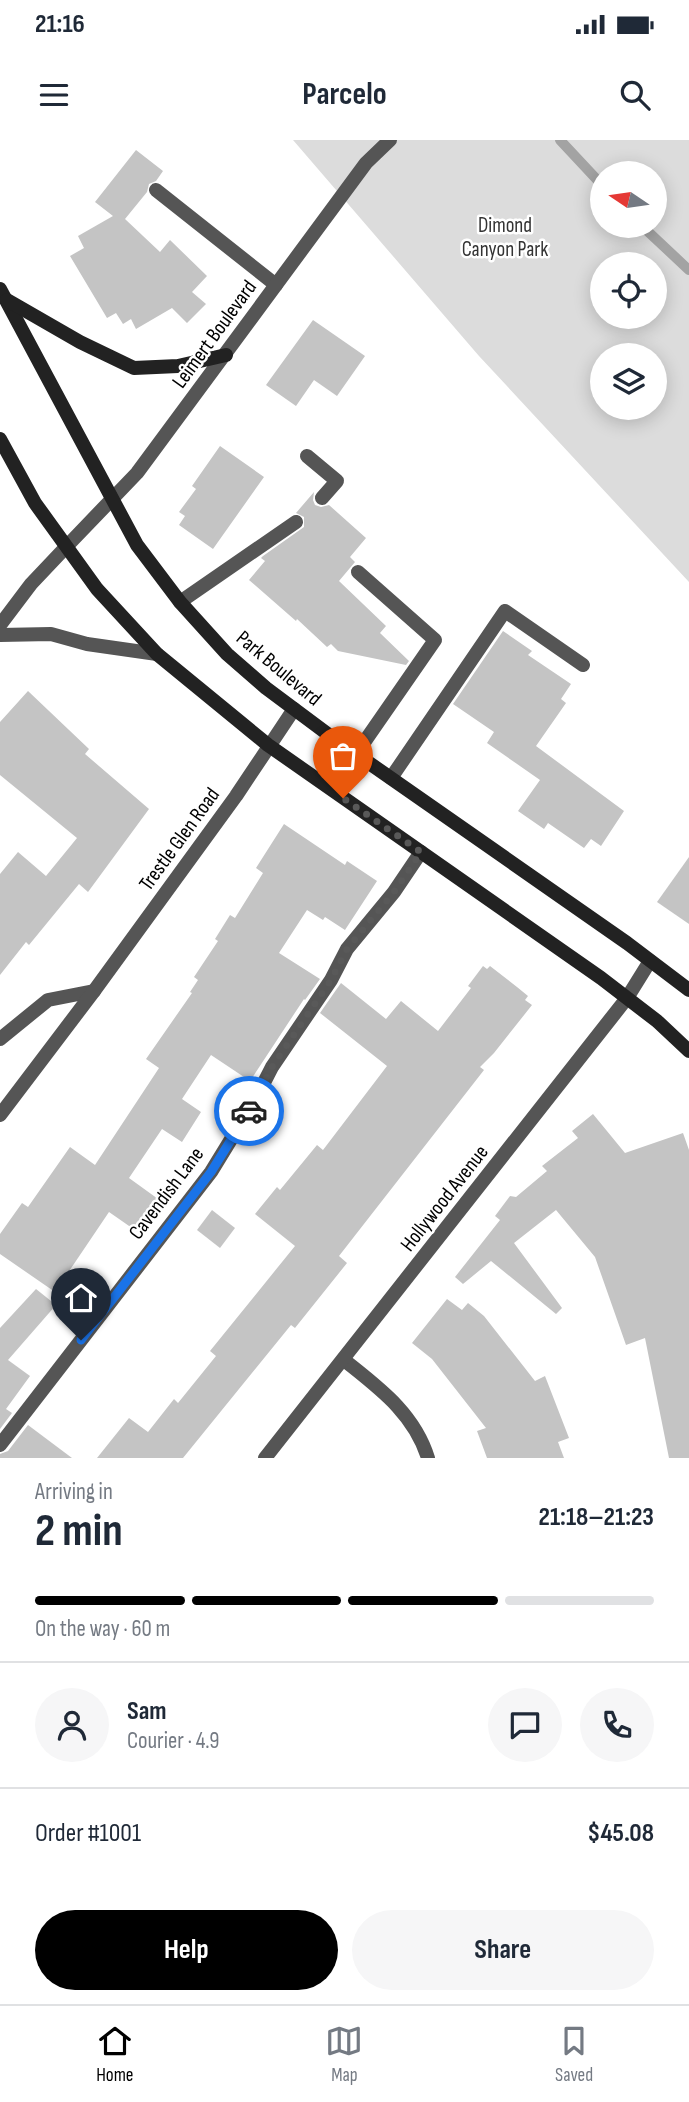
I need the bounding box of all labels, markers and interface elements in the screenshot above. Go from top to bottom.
text: 21:16 [35,9,85,40]
text: Parcelo [302,75,387,114]
icon: menu [35,76,73,114]
icon: search [616,76,654,114]
north arrow [590,161,667,238]
map controls [590,161,667,420]
park label: Dimond Canyon Park [462,213,548,262]
button: locate [590,252,667,329]
street label: Leimert Boulevard [167,275,262,393]
button: layers [590,343,667,420]
street label: Park Boulevard [231,626,326,711]
pin [313,726,373,798]
icon: bag [324,737,362,775]
street label: Trestle Glen Road [134,783,225,896]
courier [214,1076,284,1146]
icon: car [230,1092,268,1130]
street label: Hollywood Avenue [395,1140,494,1256]
street label: Cavendish Lane [124,1142,209,1244]
pin [51,1268,111,1340]
icon: home [62,1279,100,1317]
text: Arriving in [35,1478,113,1506]
text: 21:18–21:23 [538,1502,654,1533]
text: 2 min [35,1504,123,1559]
text: On the way · 60 m [35,1615,170,1643]
button: person [35,1688,109,1762]
button: chat [488,1688,562,1762]
button: phone [580,1688,654,1762]
text: Sam [127,1696,167,1727]
text: Courier · 4.9 [127,1727,219,1755]
text: Order #1001 [35,1818,141,1849]
text: $45.08 [587,1818,654,1849]
button: Help [35,1910,338,1990]
button: Share [352,1910,654,1990]
tab: Home [96,2022,134,2087]
tab: Map [325,2022,363,2087]
tab: Saved [555,2022,593,2087]

